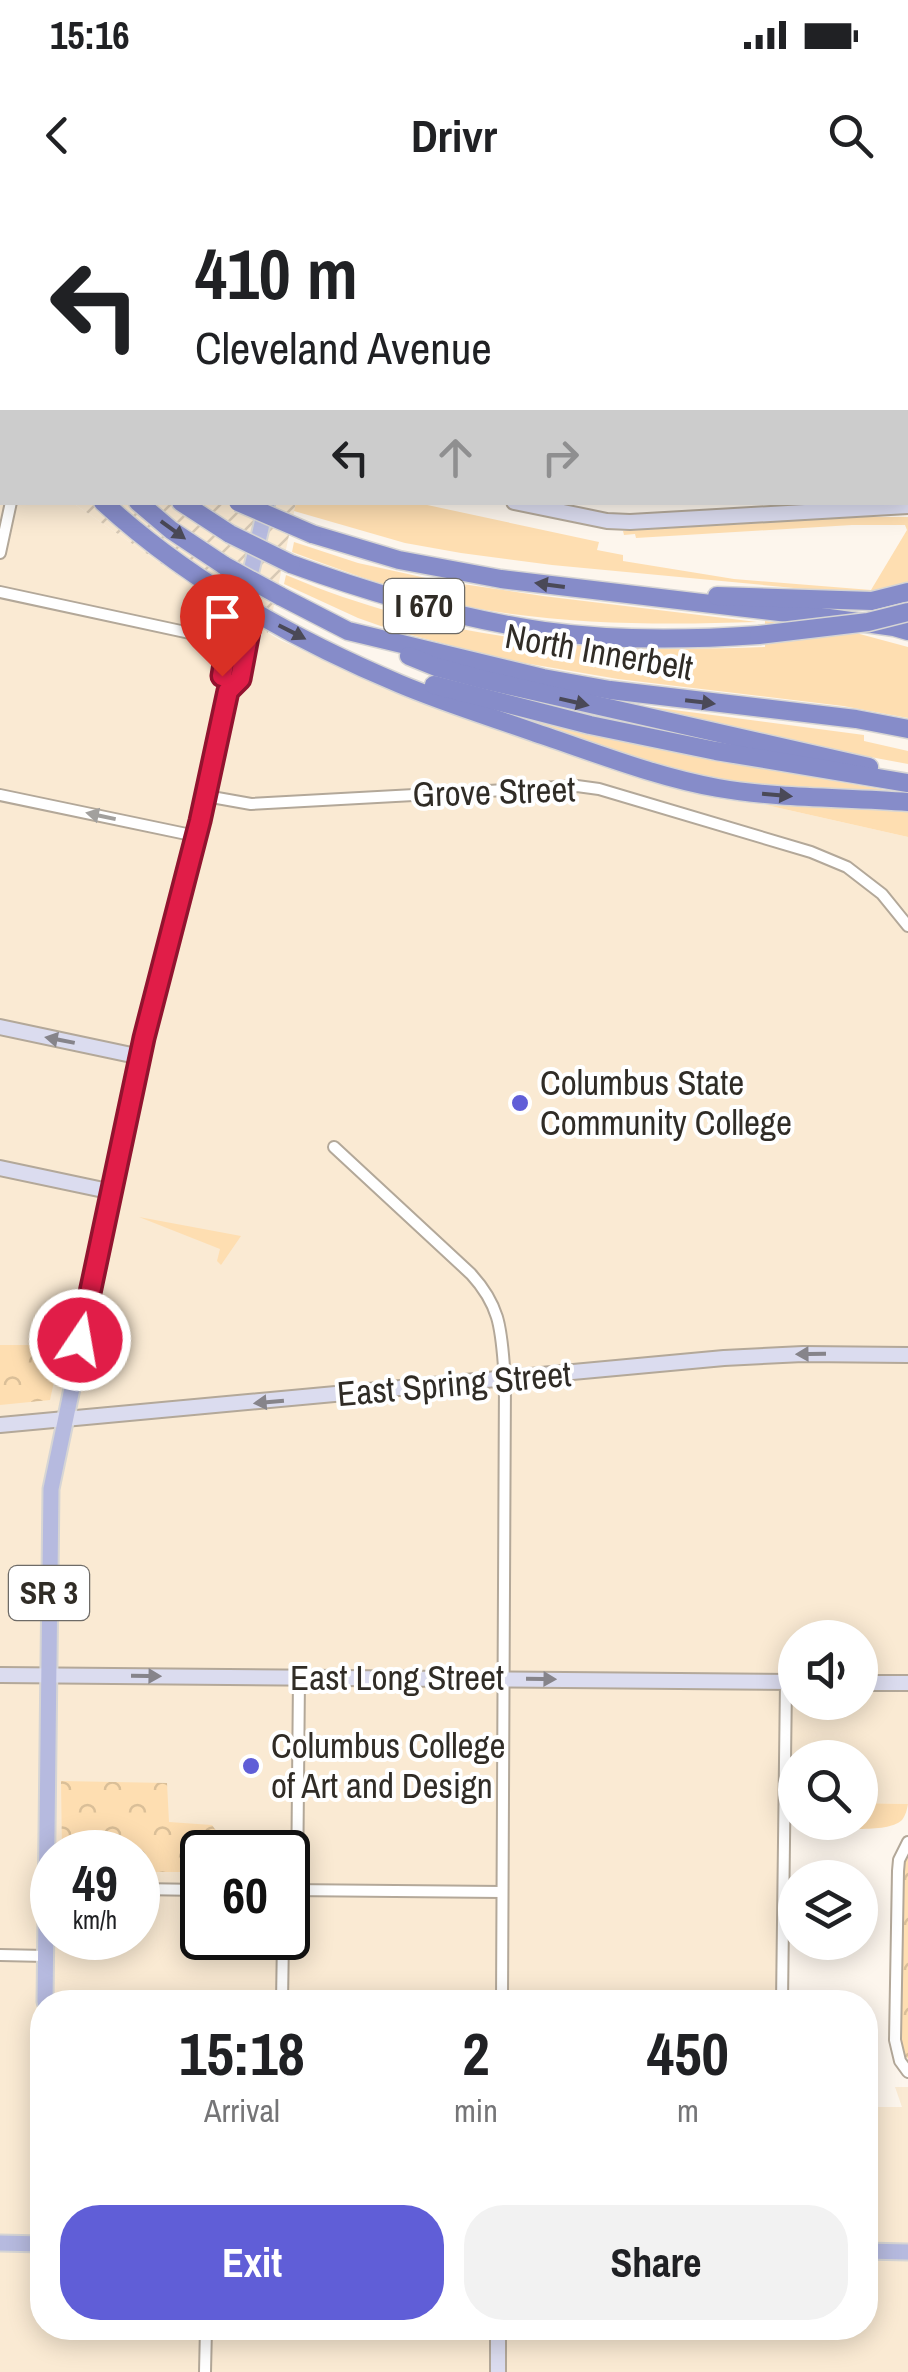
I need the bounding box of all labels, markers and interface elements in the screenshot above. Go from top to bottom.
text: 15:16 [50,10,130,61]
text: Drivr [411,105,497,166]
icon: back [30,108,85,163]
icon: search [823,108,878,163]
text: 410 m [195,227,358,321]
icon: left [30,240,160,370]
text: Cleveland Avenue [195,317,492,378]
icon: left [323,430,378,485]
icon: ahead [428,430,483,485]
icon: right [533,430,588,485]
one-way arrow [160,520,186,540]
pin [180,574,265,677]
one-way arrow [534,577,566,593]
road number: I 670 [384,579,464,633]
icon: arrive [195,589,250,644]
street label: North Innerbelt [502,612,697,691]
one-way arrow [278,623,307,640]
one-way arrow [559,694,590,710]
one-way arrow [685,694,717,710]
street label: Grove Street [412,765,576,818]
one-way arrow [762,788,794,804]
one-way arrow [85,808,116,823]
one-way arrow [44,1031,75,1047]
place label: Columbus State Community College [540,1059,792,1146]
marker: Columbus State Community College [509,1092,531,1114]
position arrow [28,1288,132,1392]
one-way arrow [794,1347,826,1363]
street label: East Spring Street [335,1350,573,1417]
one-way arrow [252,1394,284,1410]
road number: SR 3 [9,1566,89,1620]
map controls [778,1620,878,1960]
button: sound [778,1620,878,1720]
street label: East Long Street [290,1654,504,1701]
one-way arrow [131,1669,163,1685]
one-way arrow [526,1672,558,1688]
place label: Columbus College of Art and Design [271,1722,505,1809]
button: search [778,1740,878,1840]
marker: Columbus College of Art and Design [240,1755,262,1777]
speed limit sign: 60 [180,1830,310,1960]
text: 49 [72,1849,118,1917]
button: layers [778,1860,878,1960]
text: km/h [73,1903,117,1937]
text: 15:18 [179,2013,305,2094]
text: 2 [462,2013,490,2094]
text: 450 [647,2013,729,2094]
text: Arrival [204,2089,280,2132]
text: min [454,2089,498,2132]
text: m [677,2089,699,2132]
button: Exit [60,2205,444,2320]
button: Share [464,2205,848,2320]

